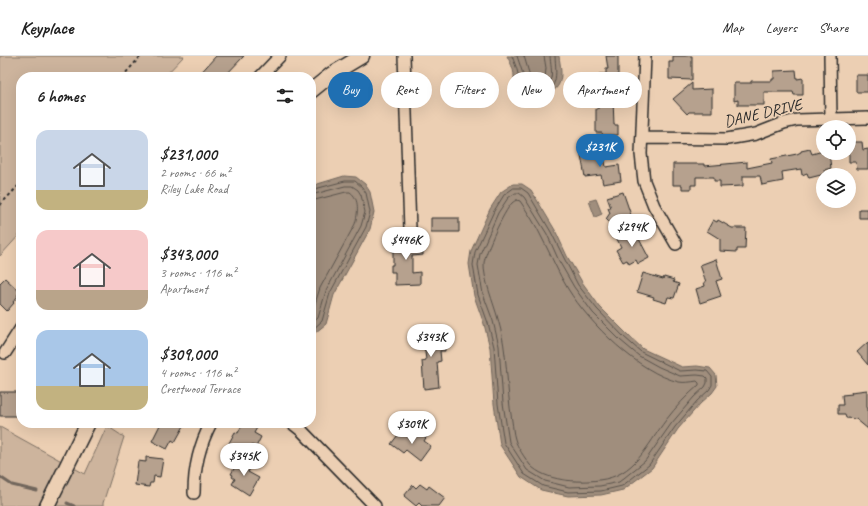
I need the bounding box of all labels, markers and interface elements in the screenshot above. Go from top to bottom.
text: Keyplace [20,16,73,40]
text: Map [722,19,744,36]
text: Layers [766,19,797,36]
text: Share [819,19,848,36]
chip: Buy [328,72,373,108]
chip: Rent [381,72,432,108]
chip: Filters [440,72,499,108]
chip: New [507,72,555,108]
chip: Apartment [563,72,642,108]
icon: filters [274,85,296,107]
text: 6 homes [36,86,84,107]
street label: DANE DRIVE [722,94,806,132]
map controls [816,120,856,208]
button: locate [816,120,856,160]
pin: $231K [572,134,628,168]
text: $231K [585,139,615,155]
text: $231,000 [160,144,217,165]
icon: home [68,146,116,194]
text: 2 rooms · 66 m² [160,165,230,181]
button: layers [816,168,856,208]
text: Riley Lake Road [160,181,228,197]
pin: $294K [604,214,660,248]
text: $294K [617,219,647,235]
pin: $446K [378,227,434,261]
text: $446K [391,232,421,248]
text: $343,000 [160,244,217,265]
icon: home [68,246,116,294]
text: 3 rooms · 116 m² [160,265,236,281]
text: Apartment [160,281,208,297]
pin: $343K [403,324,459,358]
text: $343K [416,329,446,345]
text: $309,000 [160,344,217,365]
icon: home [68,346,116,394]
text: 4 rooms · 116 m² [160,365,236,381]
text: Crestwood Terrace [160,381,240,397]
pin: $309K [384,411,440,445]
text: $309K [397,416,427,432]
pin: $345K [216,443,272,477]
text: $345K [229,448,259,464]

